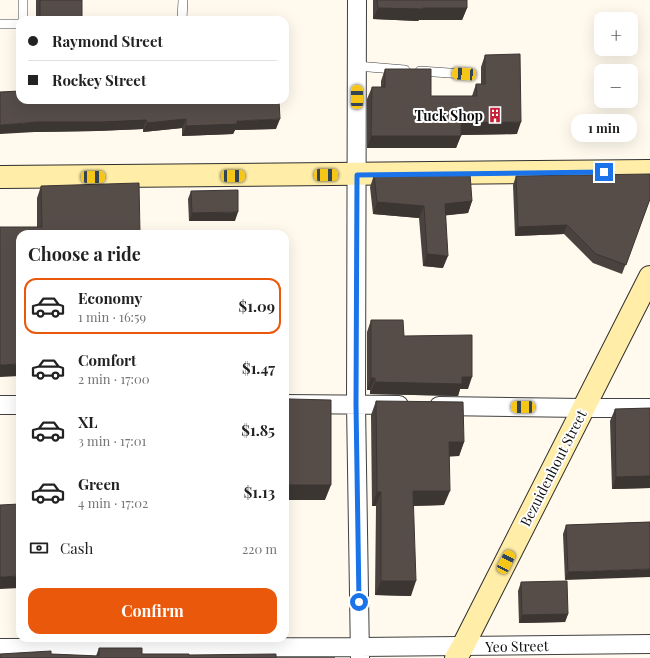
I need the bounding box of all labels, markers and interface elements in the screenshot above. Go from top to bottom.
map controls [594,12,638,108]
button: + [594,12,638,56]
text: Raymond Street [52,31,163,51]
button: − [594,64,638,108]
car [452,67,476,81]
text: Rockey Street [52,70,146,90]
car [351,85,363,109]
place label: Tuck Shop [415,106,483,125]
building icon: Tuck Shop [486,106,504,124]
callout: 1 min [571,114,637,142]
text: 1 min [588,119,620,136]
route end [595,163,613,181]
car [314,169,338,181]
car [221,170,245,182]
car [81,171,105,183]
text: Choose a ride [28,242,141,266]
icon: car [30,288,66,324]
text: Economy [78,288,142,308]
text: $1.09 [239,296,275,316]
text: 1 min · 16:59 [78,308,146,325]
icon: car [30,350,66,386]
text: Comfort [78,350,136,370]
text: $1.47 [242,358,275,378]
text: 2 min · 17:00 [78,370,150,387]
car [511,401,535,413]
street label: Bezuidenhout Street [515,406,591,529]
icon: car [30,412,66,448]
text: XL [78,412,98,432]
text: $1.85 [241,420,275,440]
text: 3 min · 17:01 [78,432,146,449]
icon: car [30,474,66,510]
text: Green [78,474,120,494]
text: $1.13 [244,482,275,502]
text: 4 min · 17:02 [78,494,148,511]
icon: cash [28,537,50,559]
text: Cash [60,538,93,558]
text: 220 m [242,540,277,557]
car [495,549,517,575]
button: Confirm [28,588,277,634]
route start [350,593,368,611]
street label: Yeo Street [484,636,550,656]

